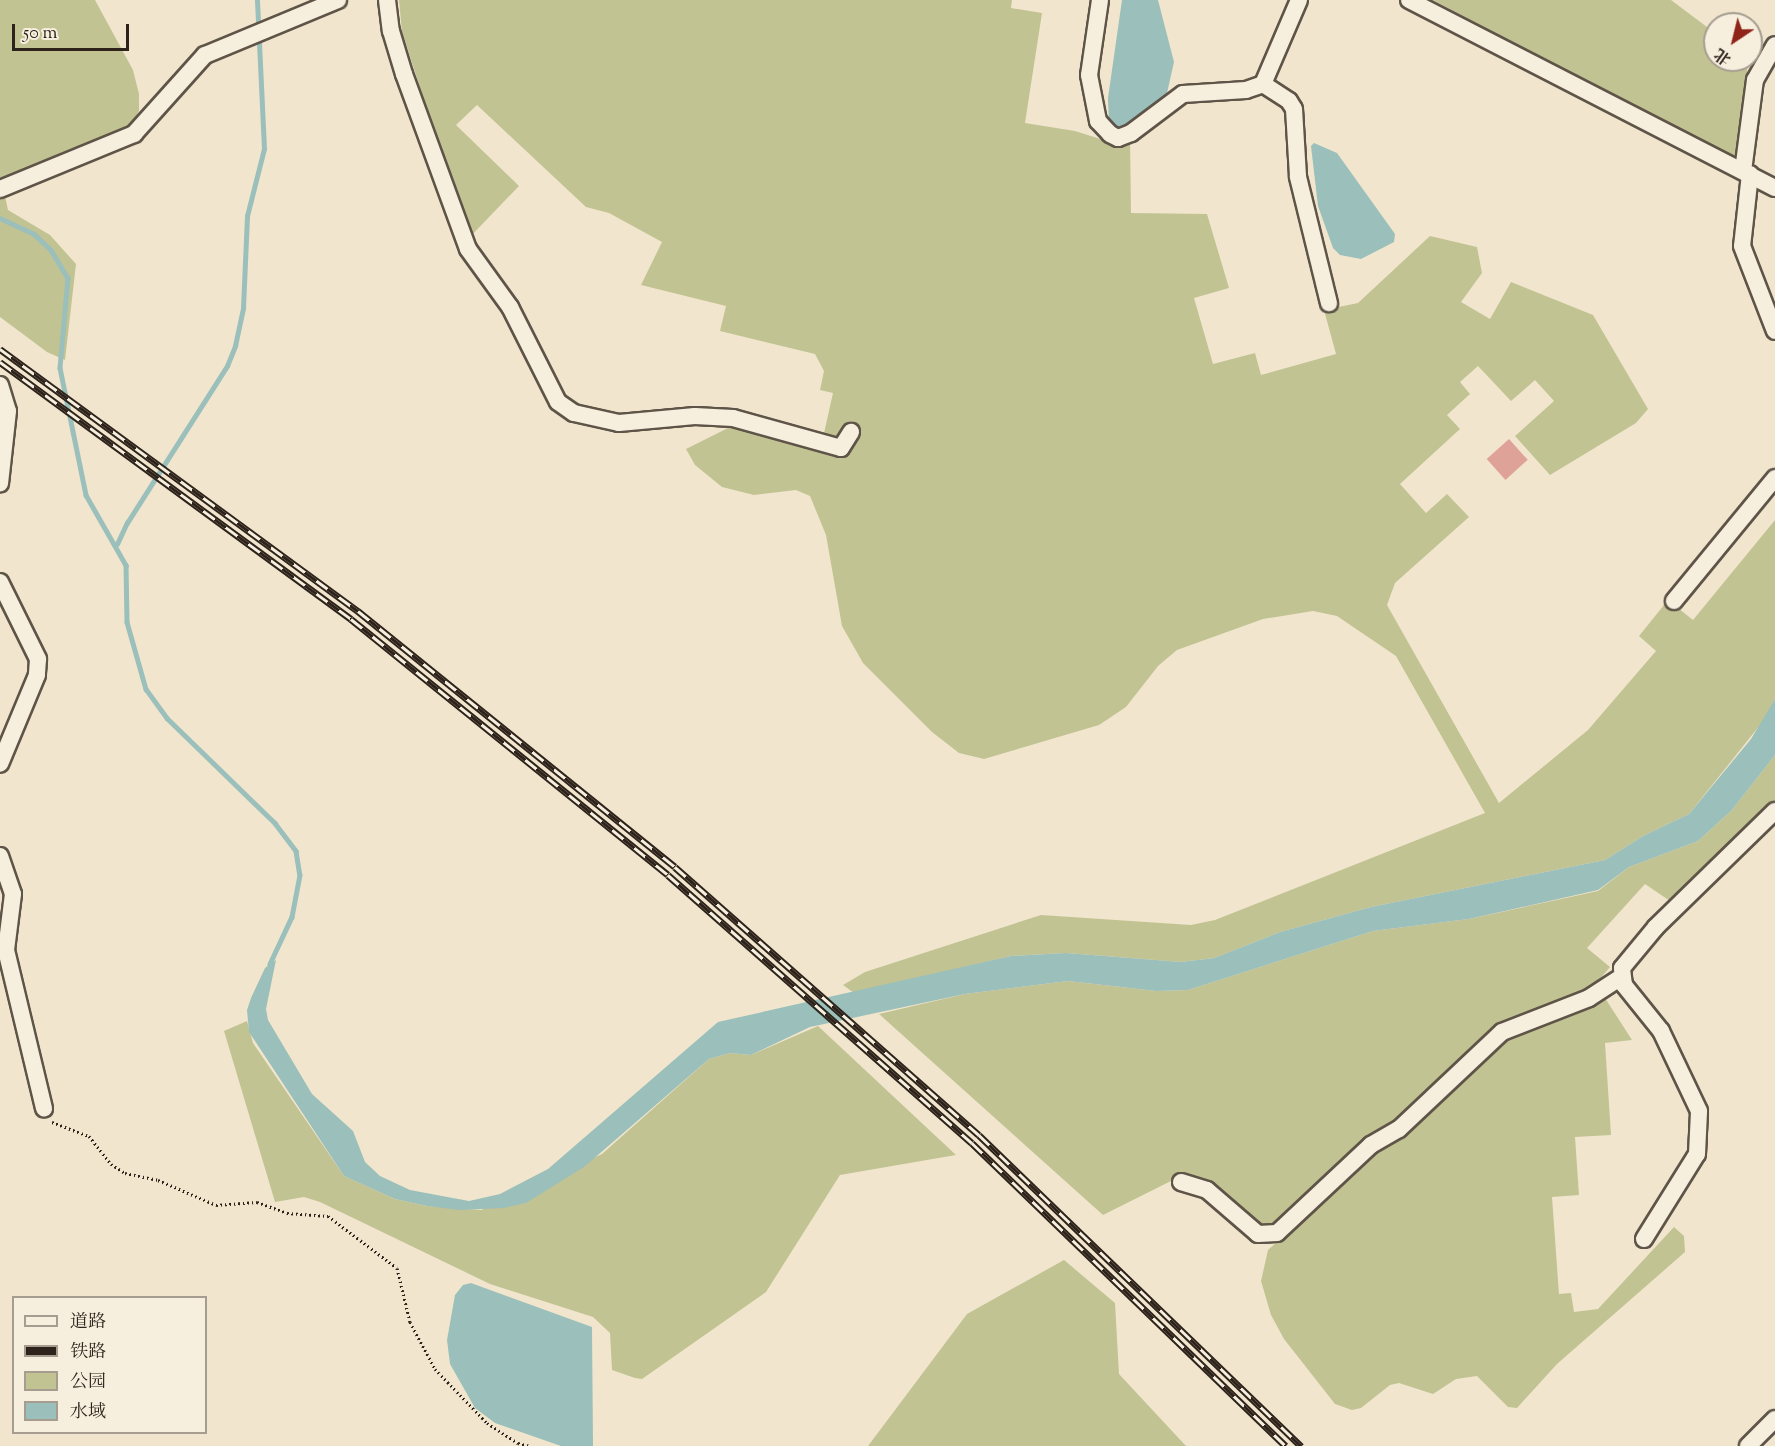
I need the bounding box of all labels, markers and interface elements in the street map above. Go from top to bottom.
scale bar [15,12,132,50]
north arrow [1703,12,1763,72]
text: 50 m [23,21,57,47]
text: 北 [1710,42,1737,70]
legend [12,1296,207,1434]
text: 道路 [70,1310,106,1336]
text: 铁路 [70,1340,106,1366]
text: 公园 [70,1370,106,1396]
text: 水域 [70,1400,106,1426]

